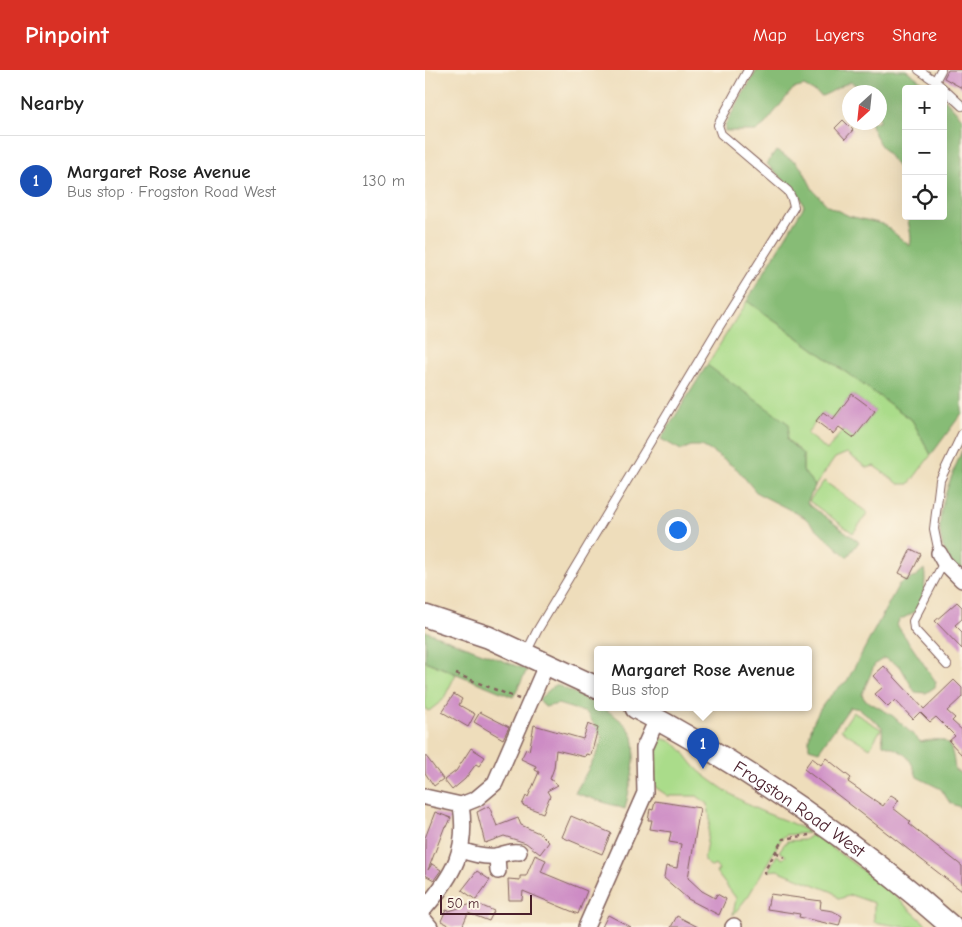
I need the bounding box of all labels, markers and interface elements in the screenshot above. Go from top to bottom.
text: Pinpoint [25,21,109,49]
text: Map [753,25,787,46]
text: Layers [815,25,864,46]
text: Share [892,25,937,46]
north arrow [842,85,887,130]
map controls [902,85,947,220]
button: + [902,85,947,130]
text: Nearby [20,91,84,115]
button: − [902,130,947,175]
text: Margaret Rose Avenue [67,161,251,183]
text: 1 [33,172,39,190]
text: 130 m [362,172,405,190]
button: locate [902,175,947,220]
text: Bus stop · Frogston Road West [67,183,276,201]
your location [665,517,691,543]
popup [594,646,812,711]
text: Margaret Rose Avenue [611,659,795,681]
text: Bus stop [611,681,669,699]
pin: 1 [687,728,719,769]
street label: Frogston Road West [730,756,870,862]
scale bar [440,892,533,915]
text: 50 m [447,895,479,912]

